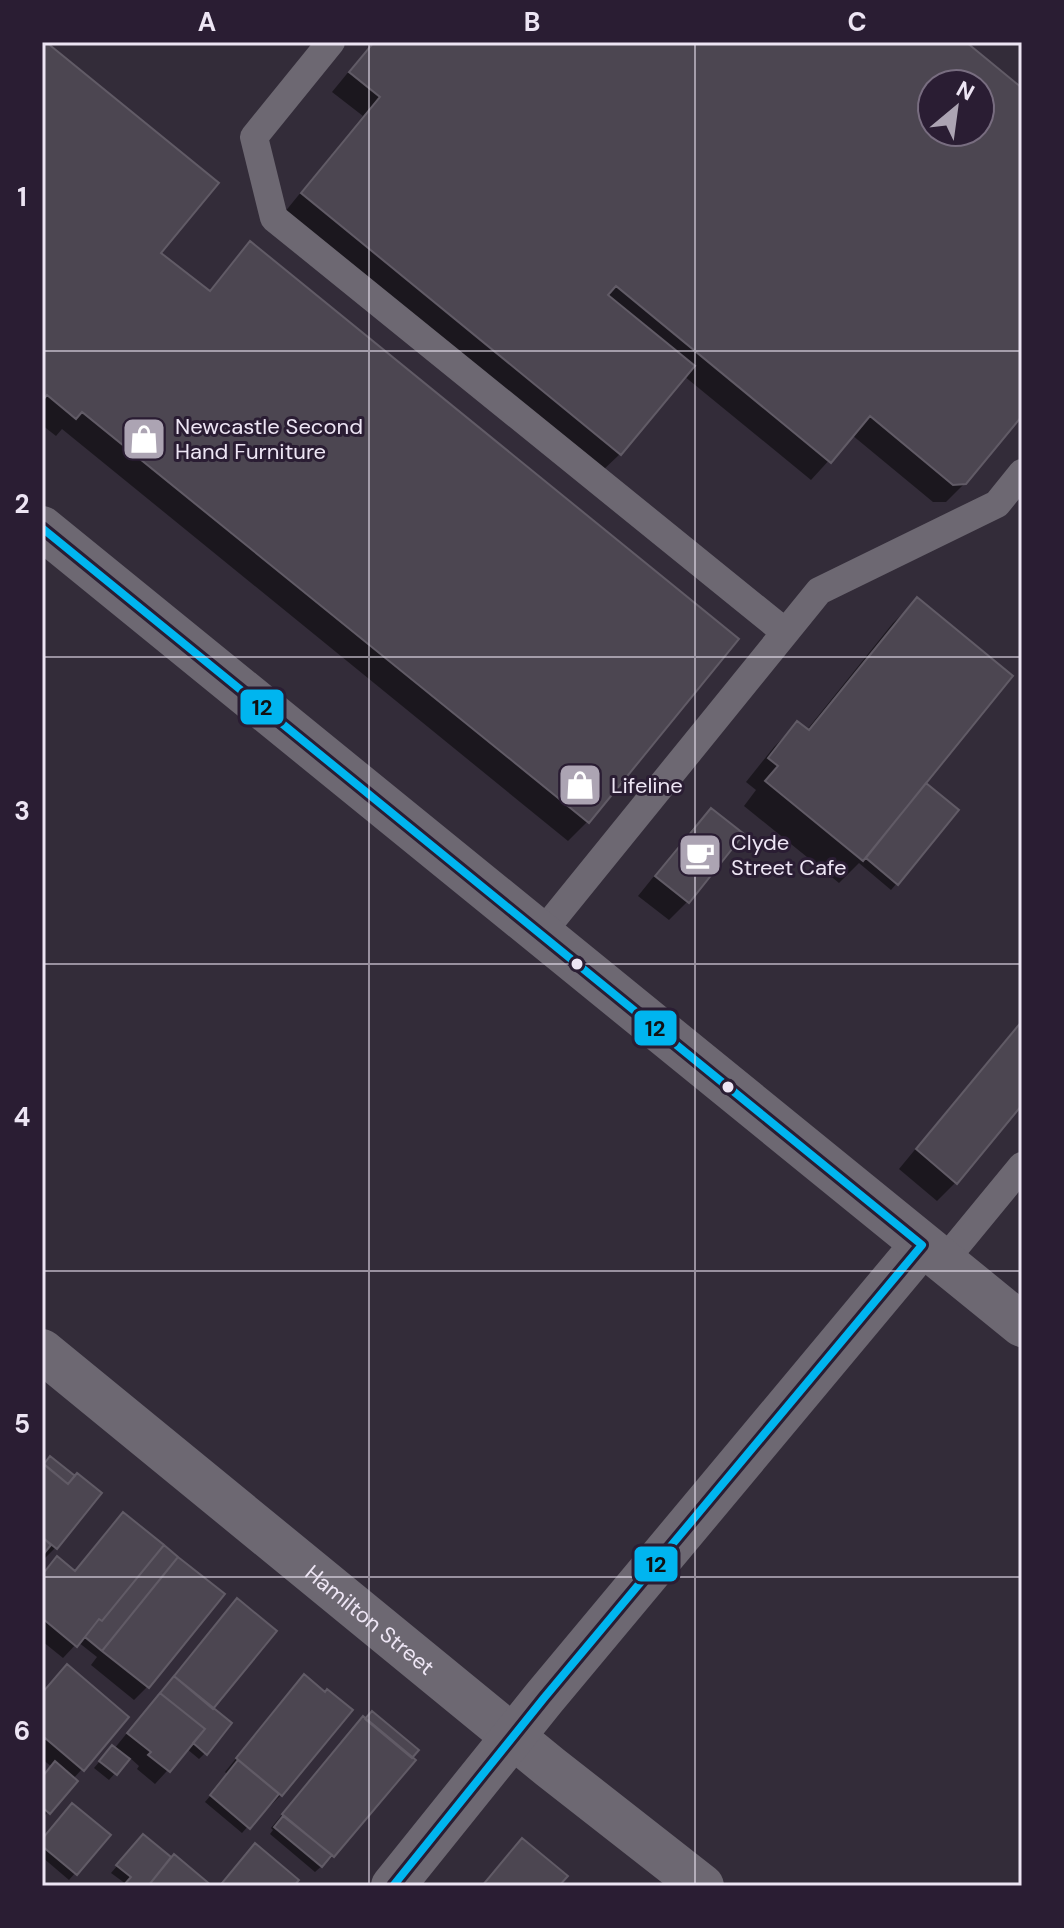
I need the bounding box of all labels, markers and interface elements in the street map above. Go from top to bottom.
text: A [198,5,216,39]
text: B [524,5,540,39]
text: C [847,5,867,39]
north arrow [916,68,996,148]
text: N [951,74,980,108]
text: 1 [17,180,27,214]
place label: Newcastle Second Hand Furniture [175,412,363,466]
shop icon: Newcastle Second Hand Furniture [120,415,168,463]
text: 2 [14,487,30,521]
line badge: 12 [239,688,285,726]
text: 12 [252,693,272,722]
shop icon: Lifeline [556,761,604,809]
place label: Lifeline [611,771,683,800]
text: 3 [14,794,30,828]
place label: Clyde Street Cafe [731,828,846,882]
cafe icon: Clyde Street Cafe [676,831,724,879]
unlabelled marker [569,956,585,972]
line badge: 12 [633,1009,678,1047]
text: 12 [645,1014,665,1043]
unlabelled marker [720,1079,736,1095]
text: 4 [14,1100,30,1134]
text: 5 [14,1407,30,1441]
line badge: 12 [633,1545,679,1583]
text: 12 [646,1550,666,1579]
street label: Hamilton Street [299,1558,440,1682]
text: 6 [14,1714,30,1748]

